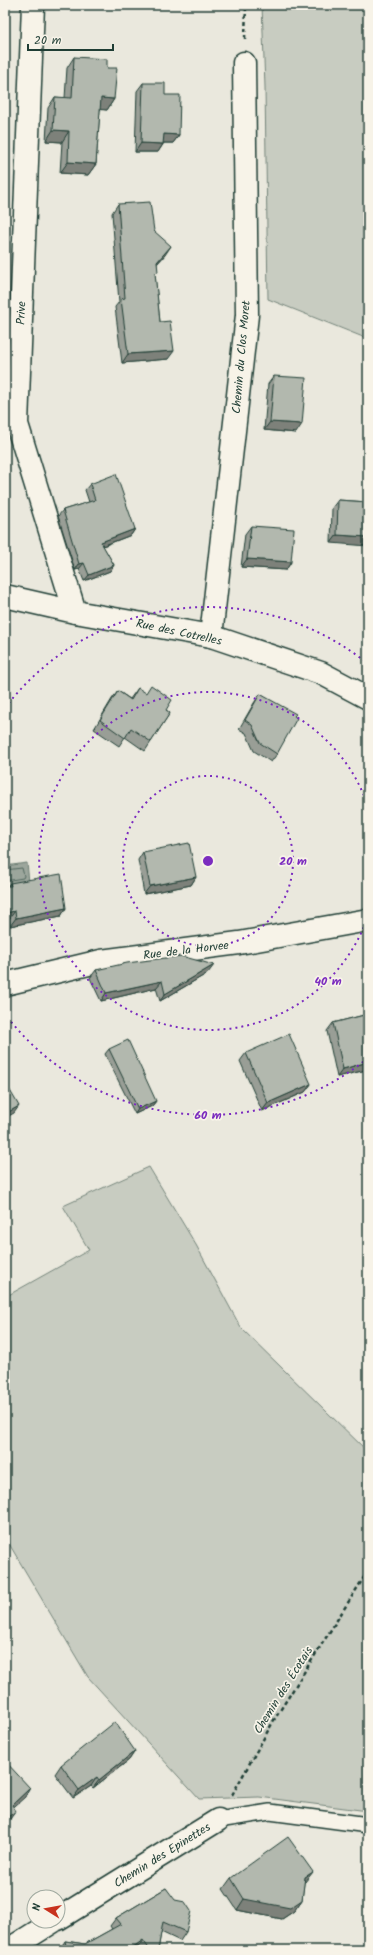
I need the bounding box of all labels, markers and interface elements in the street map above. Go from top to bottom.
scale bar [28,26,113,52]
text: 20 m [34,31,62,50]
street label: Chemin du Clos Moret [227,299,256,414]
street label: Prive [12,300,31,325]
street label: Rue des Cotrelles [134,614,224,651]
text: 20 m [279,852,307,871]
centre of rings [201,854,215,868]
street label: Rue de la Horvee [142,936,230,965]
text: 40 m [314,972,342,991]
text: 60 m [194,1106,222,1125]
street label: Chemin des Écotais [249,1643,318,1738]
street label: Chemin des Epinettes [110,1818,214,1893]
north arrow [26,1889,66,1929]
text: N [28,1902,47,1912]

